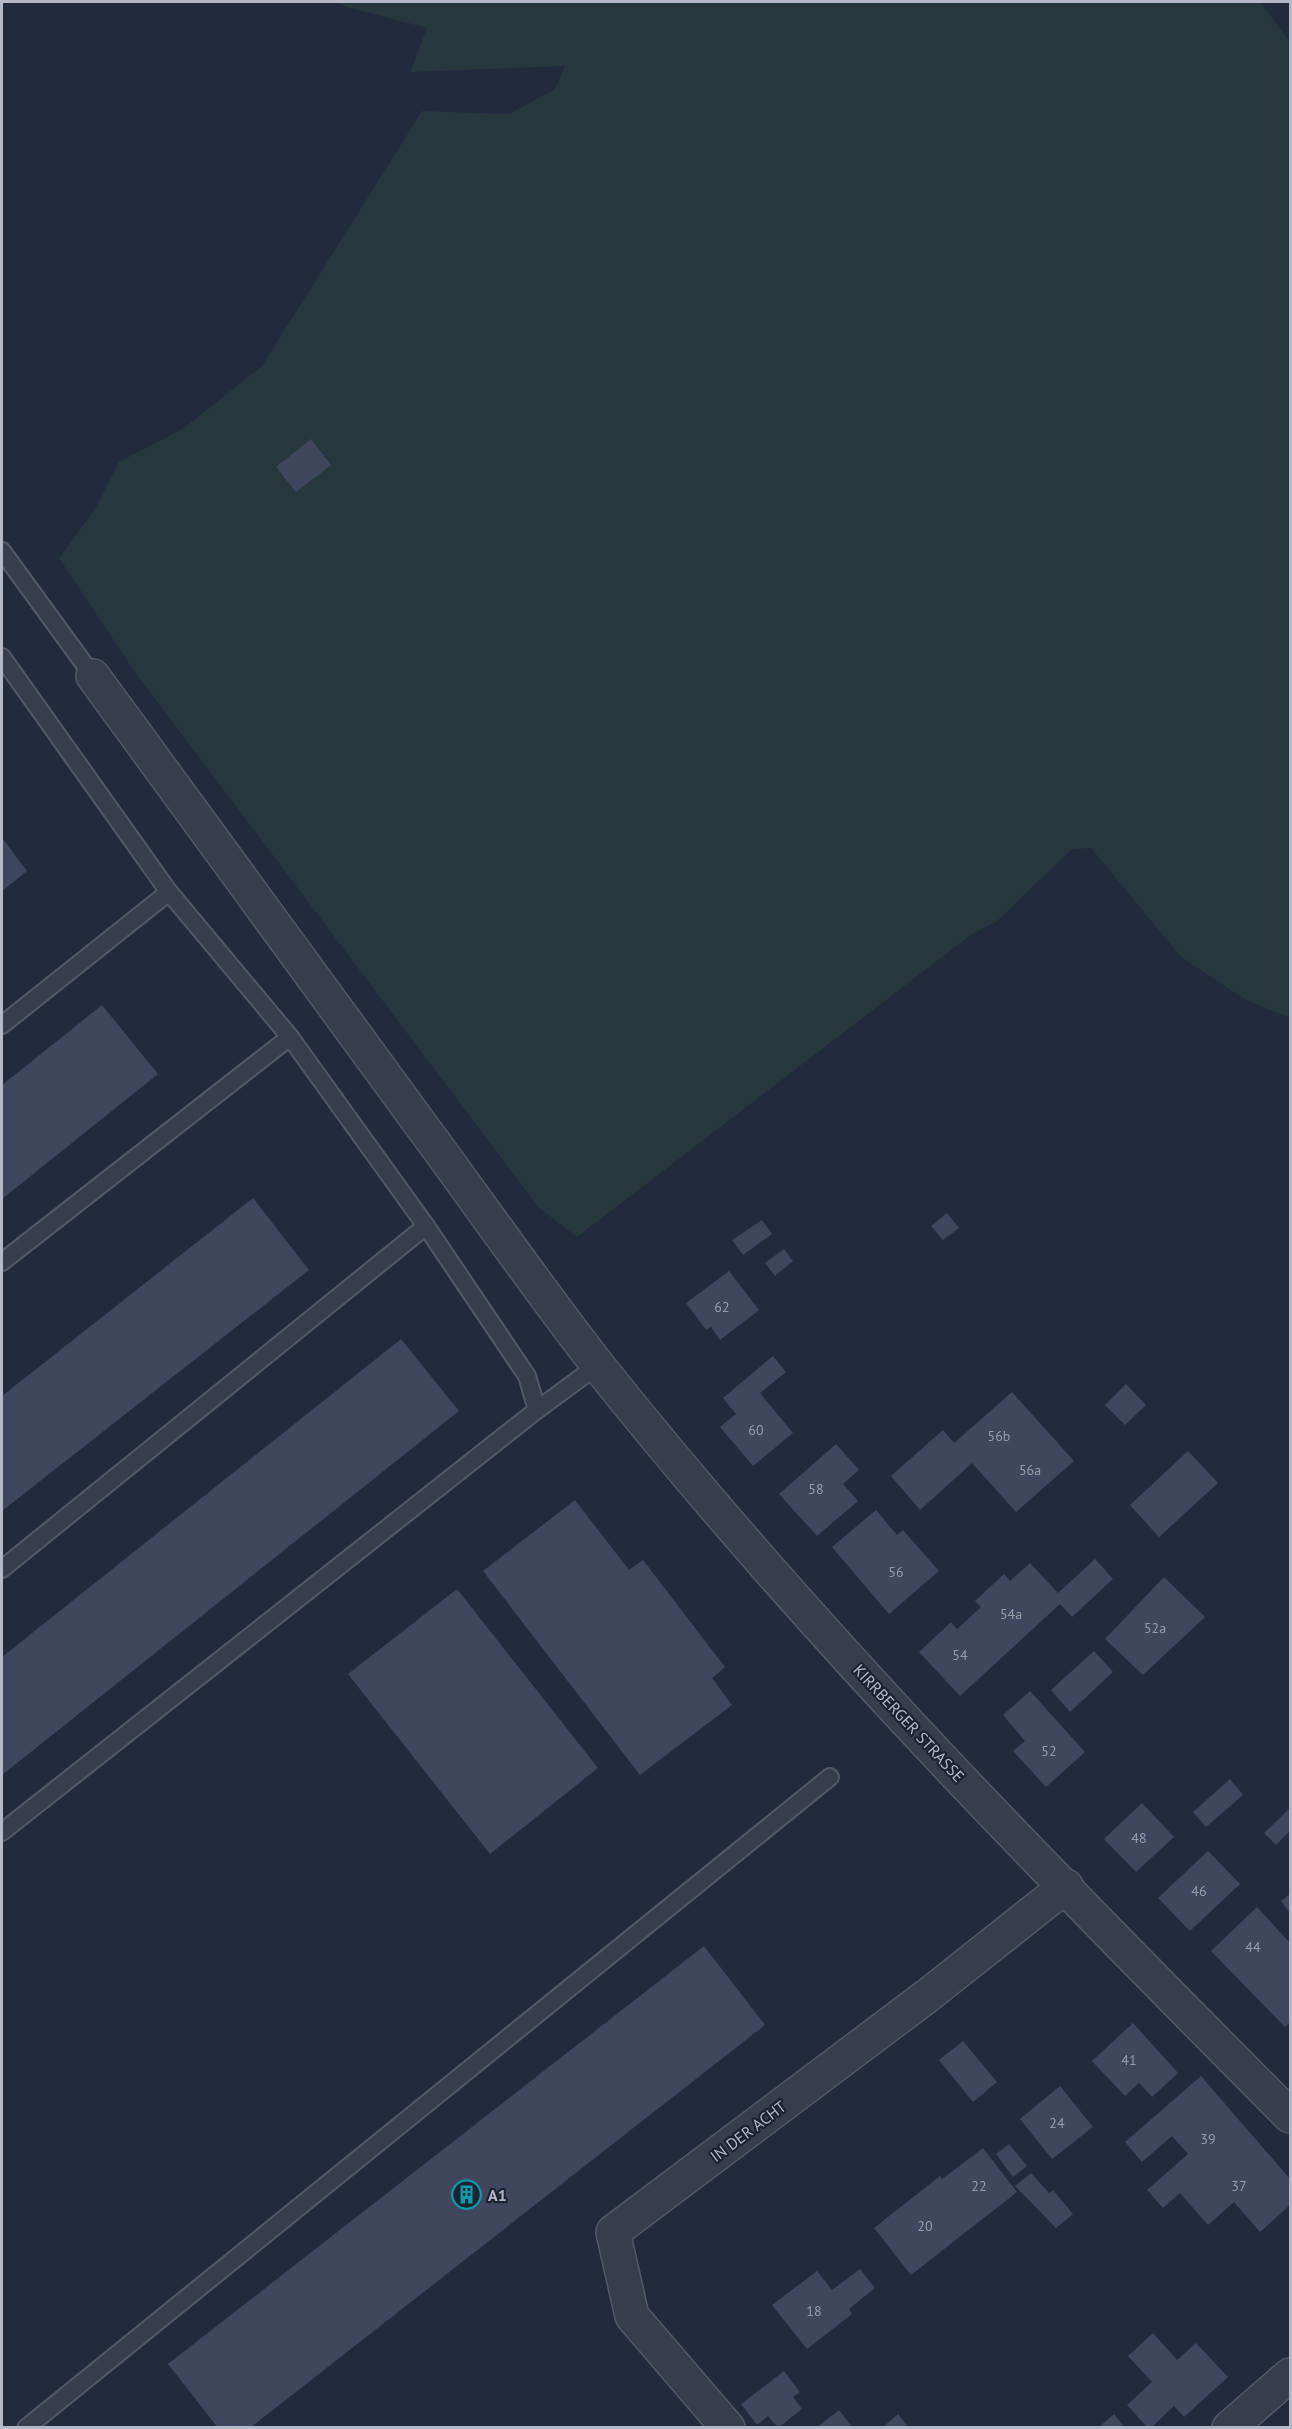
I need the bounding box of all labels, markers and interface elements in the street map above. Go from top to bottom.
house number: 62 [714,1298,730,1316]
house number: 60 [748,1421,764,1439]
house number: 56b [988,1427,1010,1445]
house number: 56a [1019,1461,1041,1479]
house number: 58 [808,1480,824,1498]
house number: 56 [888,1563,904,1581]
house number: 54a [1000,1605,1022,1623]
house number: 52a [1144,1619,1166,1637]
house number: 54 [952,1646,968,1664]
street label: KIRRBERGER STRASSE [849,1660,969,1786]
house number: 52 [1041,1742,1057,1760]
house number: 48 [1131,1829,1147,1847]
house number: 46 [1191,1882,1207,1900]
house number: 44 [1245,1938,1261,1956]
house number: 41 [1121,2051,1137,2069]
street label: IN DER ACHT [706,2096,790,2166]
house number: 24 [1049,2114,1065,2132]
house number: 39 [1200,2130,1216,2148]
house number: 22 [971,2177,987,2195]
house number: 37 [1231,2177,1247,2195]
building icon: A1 [451,2179,483,2211]
place label: A1 [488,2185,507,2205]
house number: 20 [917,2217,933,2235]
house number: 18 [806,2302,822,2320]

